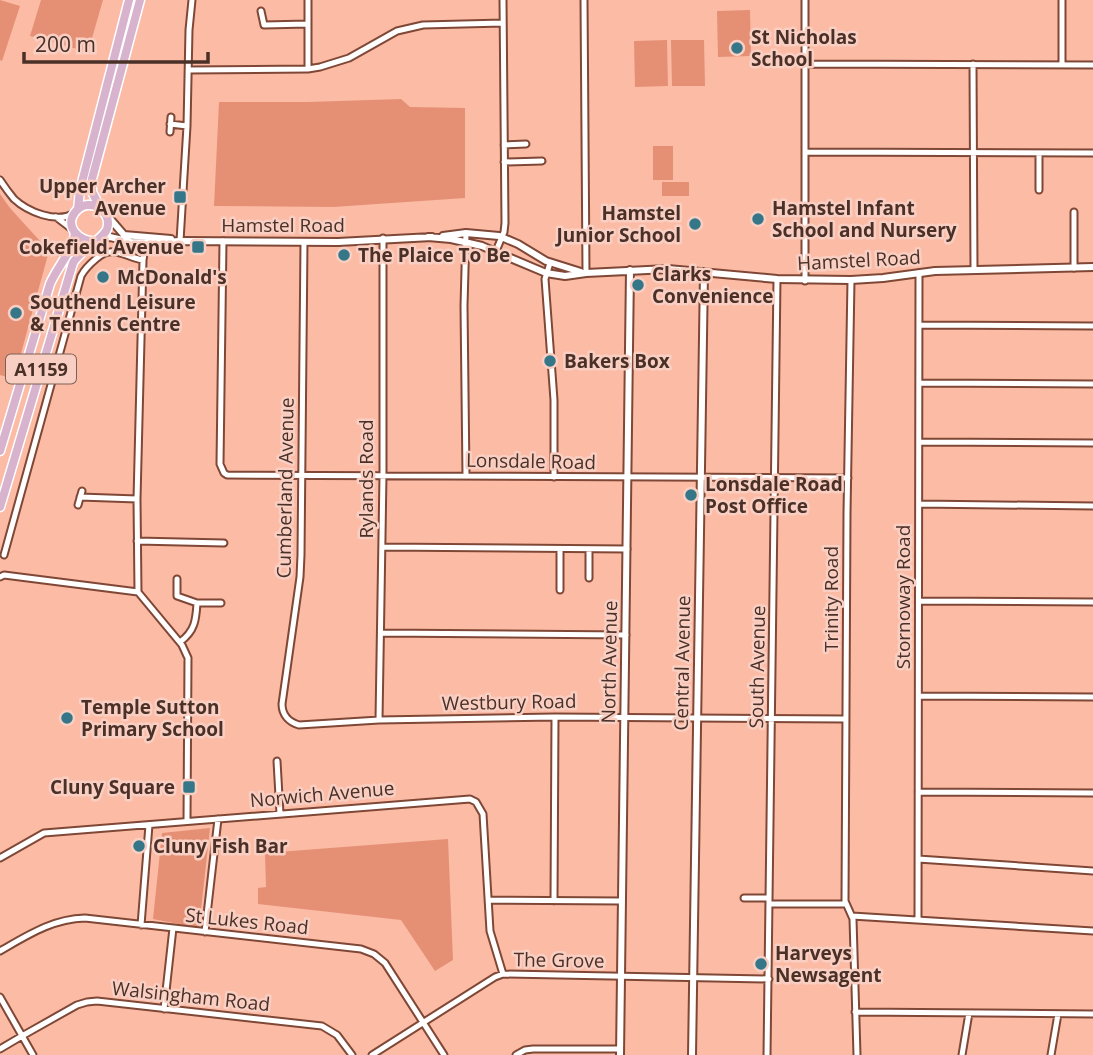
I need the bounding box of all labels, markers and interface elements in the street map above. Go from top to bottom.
scale bar [24,21,208,65]
place label: St Nicholas School [751,24,857,72]
text: 200 m [35,30,96,58]
marker: St Nicholas School [729,40,745,56]
place label: Upper Archer Avenue [39,173,166,221]
marker: Upper Archer Avenue [172,189,188,205]
place label: Hamstel Infant School and Nursery [772,195,957,243]
place label: Hamstel Junior School [555,200,681,248]
marker: Hamstel Infant School and Nursery [750,211,766,227]
street label: Hamstel Road [221,212,345,238]
marker: Hamstel Junior School [687,216,703,232]
place label: Cokefield Avenue [19,234,184,260]
marker: Cokefield Avenue [190,239,206,255]
place label: The Plaice To Be [358,242,510,268]
street label: Hamstel Road [797,244,921,276]
marker: The Plaice To Be [336,247,352,263]
place label: Clarks Convenience [652,261,773,309]
place label: McDonald's [117,264,227,290]
marker: McDonald's [95,269,111,285]
marker: Clarks Convenience [630,277,646,293]
place label: Southend Leisure & Tennis Centre [30,289,196,337]
marker: Southend Leisure & Tennis Centre [8,305,24,321]
place label: Bakers Box [564,348,670,374]
marker: Bakers Box [542,353,558,369]
road number: A1159 [6,354,76,384]
street label: Cumberland Avenue [270,397,300,579]
street label: Rylands Road [353,419,379,539]
street label: Lonsdale Road [466,447,596,475]
place label: Lonsdale Road Post Office [705,471,843,519]
marker: Lonsdale Road Post Office [683,487,699,503]
street label: Stornoway Road [890,525,916,669]
street label: Trinity Road [818,546,844,652]
street label: Central Avenue [668,595,696,731]
street label: North Avenue [595,600,623,724]
street label: South Avenue [743,605,771,729]
street label: Westbury Road [441,688,577,716]
place label: Temple Sutton Primary School [81,694,224,742]
marker: Temple Sutton Primary School [59,710,75,726]
place label: Cluny Square [50,774,175,800]
street label: Norwich Avenue [249,775,395,813]
marker: Cluny Square [181,779,197,795]
place label: Cluny Fish Bar [153,833,288,859]
marker: Cluny Fish Bar [131,838,147,854]
street label: St Lukes Road [184,902,310,940]
place label: Harveys Newsagent [775,940,882,988]
street label: The Grove [513,946,605,974]
marker: Harveys Newsagent [753,956,769,972]
street label: Walsingham Road [111,975,271,1017]

